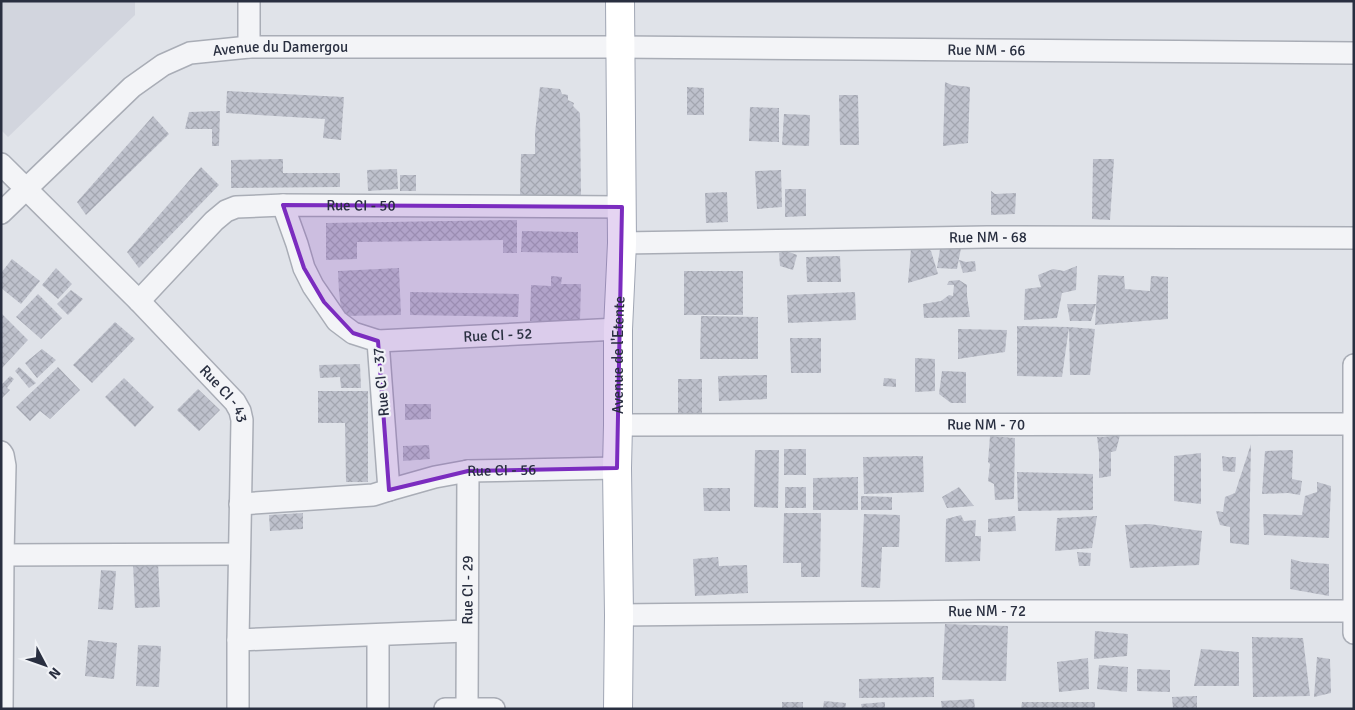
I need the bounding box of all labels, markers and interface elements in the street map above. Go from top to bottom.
street label: Avenue du Damergou [212,38,348,60]
street label: Rue NM - 66 [947,41,1025,59]
street label: Rue CI - 50 [326,196,396,215]
street label: Rue NM - 68 [949,228,1027,247]
street label: Avenue de l'Etente [609,296,629,414]
street label: Rue CI - 52 [463,324,533,346]
street label: Rue CI - 37 [369,347,393,417]
street label: Rue CI - 43 [196,361,251,424]
street label: Rue NM - 70 [947,415,1025,434]
street label: Rue CI - 56 [467,461,536,480]
street label: Rue CI - 29 [458,555,477,625]
street label: Rue NM - 72 [948,602,1026,620]
north arrow [20,640,70,690]
text: N [45,664,64,682]

